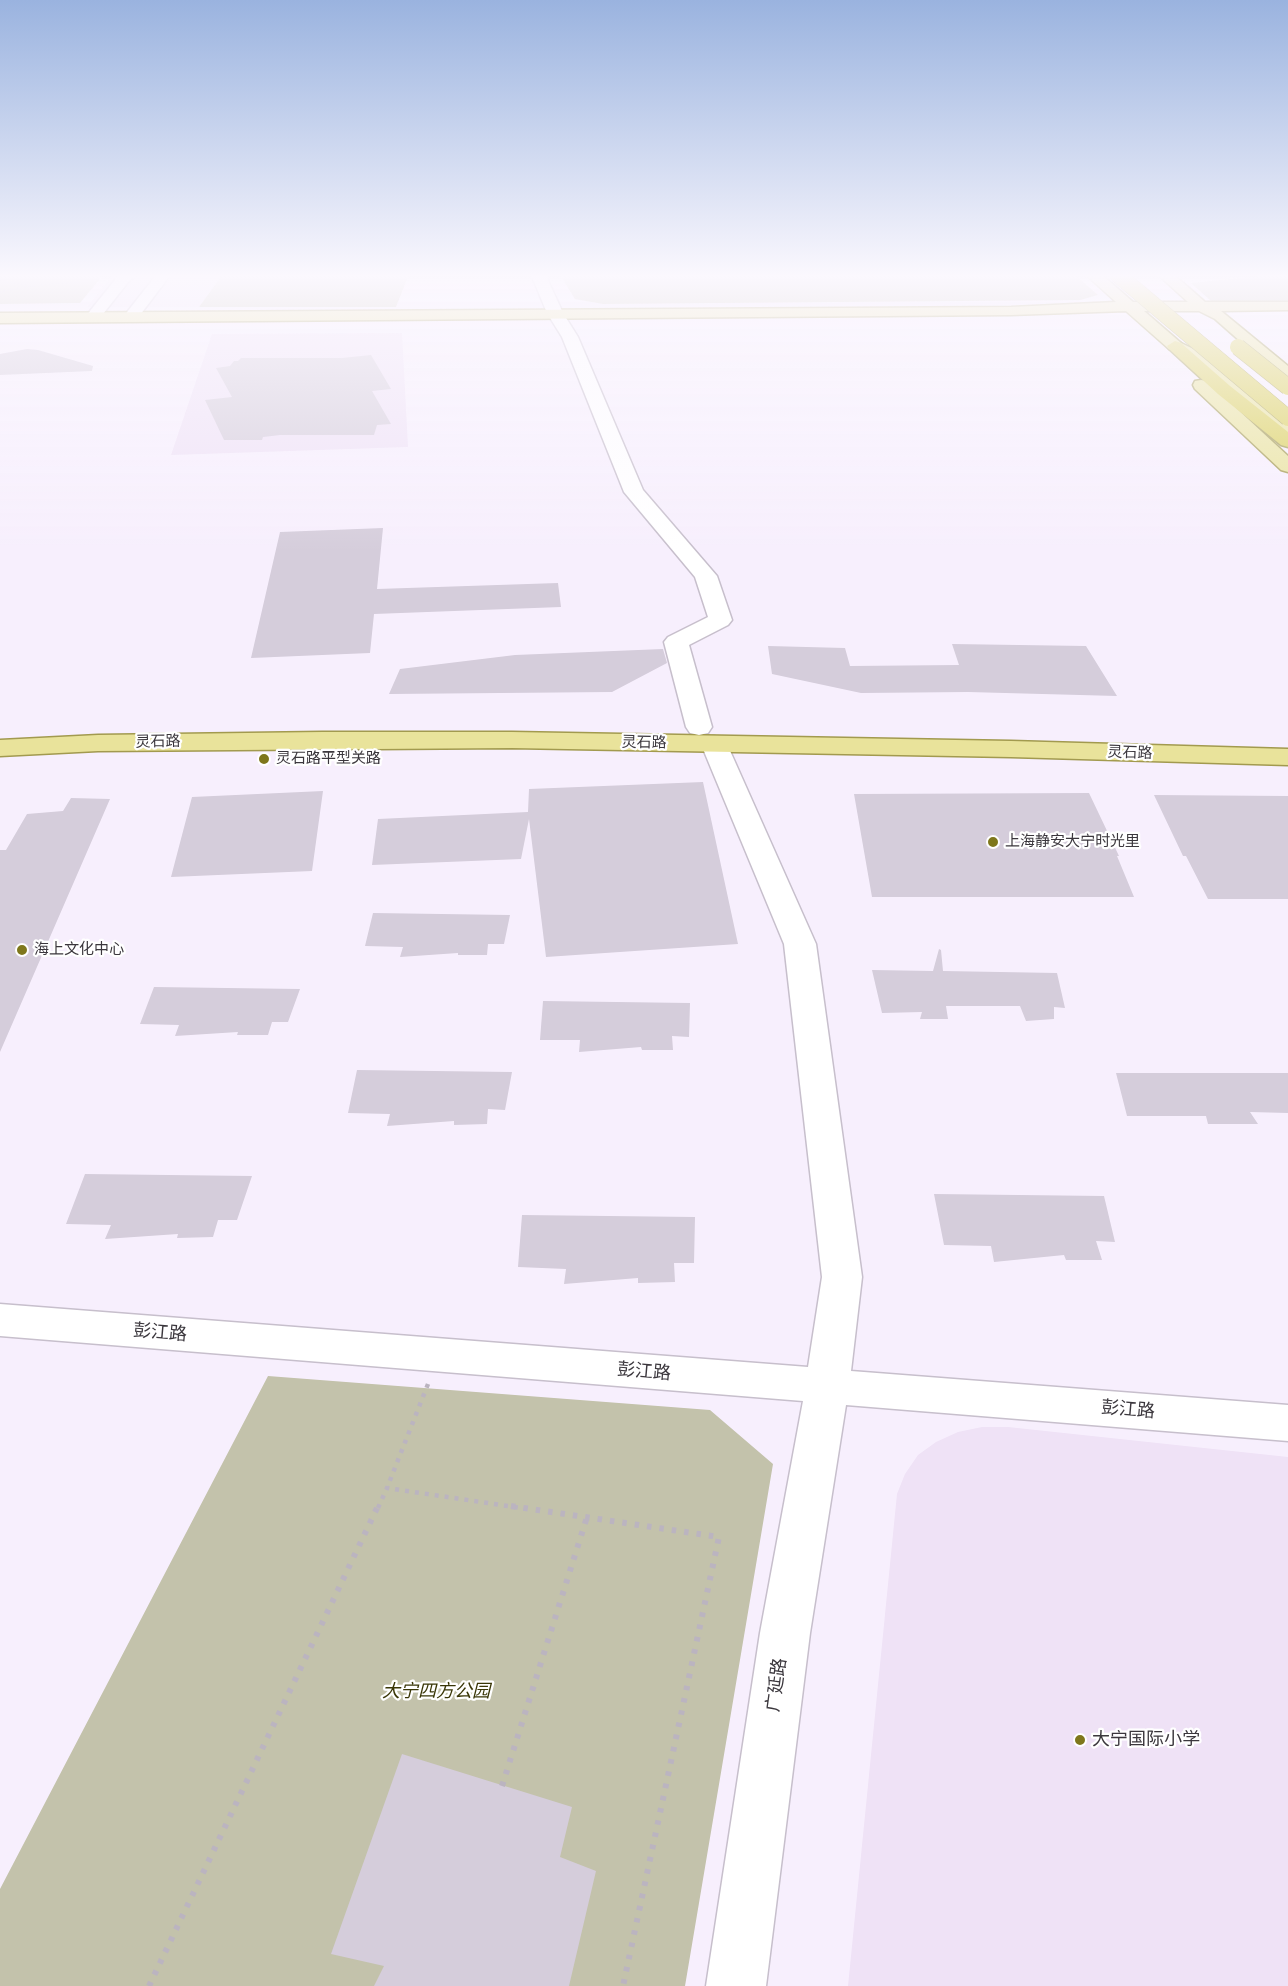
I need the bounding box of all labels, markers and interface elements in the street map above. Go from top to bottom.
street label: 灵石路 [135,733,181,751]
street label: 灵石路 [621,734,667,752]
street label: 灵石路 [1107,743,1153,763]
place label: 灵石路平型关路 [276,750,381,768]
marker: 灵石路平型关路 [257,752,271,766]
place label: 上海静安大宁时光里 [1005,833,1140,851]
marker: 上海静安大宁时光里 [986,835,1000,849]
place label: 海上文化中心 [34,941,124,959]
marker: 海上文化中心 [15,943,29,957]
street label: 彭江路 [132,1320,188,1346]
street label: 彭江路 [616,1359,672,1385]
street label: 彭江路 [1100,1397,1156,1423]
street label: 广延路 [763,1657,791,1713]
park label: 大宁四方公园 [382,1681,490,1703]
place label: 大宁国际小学 [1092,1729,1200,1751]
marker: 大宁国际小学 [1073,1733,1087,1747]

